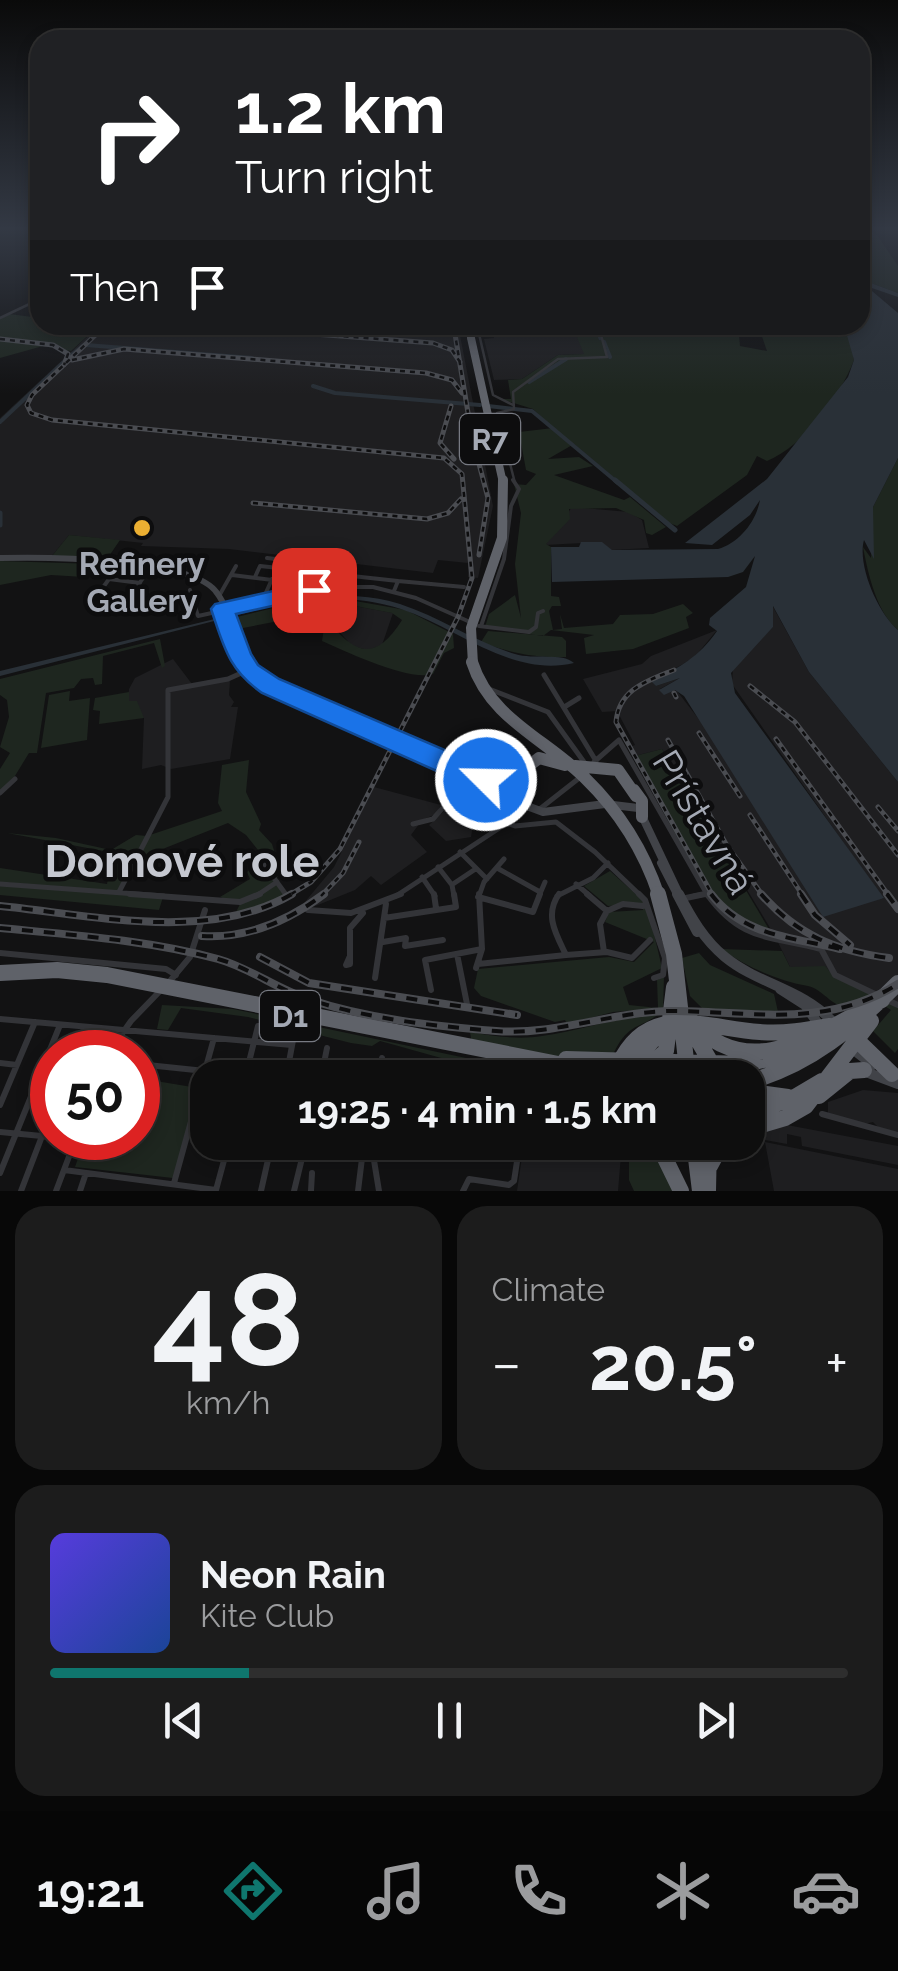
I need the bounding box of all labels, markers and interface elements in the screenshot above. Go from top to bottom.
text: 1.2 km [235,67,446,149]
icon: right [70,70,200,200]
text: Turn right [235,151,433,204]
icon: arrive [180,260,235,315]
text: Then [70,265,160,310]
road number: R7 [460,414,520,464]
marker: Refinery Gallery [131,517,153,539]
place label: Refinery Gallery [79,545,206,619]
pin [272,548,357,633]
icon: arrive [287,563,342,618]
position arrow [434,728,538,832]
street label: Prístavná [644,742,764,902]
district label: Domové role [44,835,320,888]
road number: D1 [260,991,320,1041]
speed limit sign: 50 [30,1030,160,1160]
text: 19:25 · 4 min · 1.5 km [298,1087,657,1132]
text: 48 [152,1243,305,1395]
text: Climate [492,1271,605,1308]
text: 20.5° [589,1319,757,1408]
text: − [492,1331,521,1396]
text: + [825,1331,848,1396]
text: km/h [186,1384,270,1421]
text: Neon Rain [200,1552,386,1597]
text: Kite Club [200,1597,334,1634]
icon: previous [156,1693,211,1748]
icon: pause [422,1693,477,1748]
icon: next [688,1693,743,1748]
icon: directions [218,1856,288,1926]
icon: music [361,1856,431,1926]
icon: phone [504,1856,574,1926]
icon: climate [648,1856,718,1926]
icon: car [791,1856,861,1926]
text: 19:21 [37,1865,144,1918]

